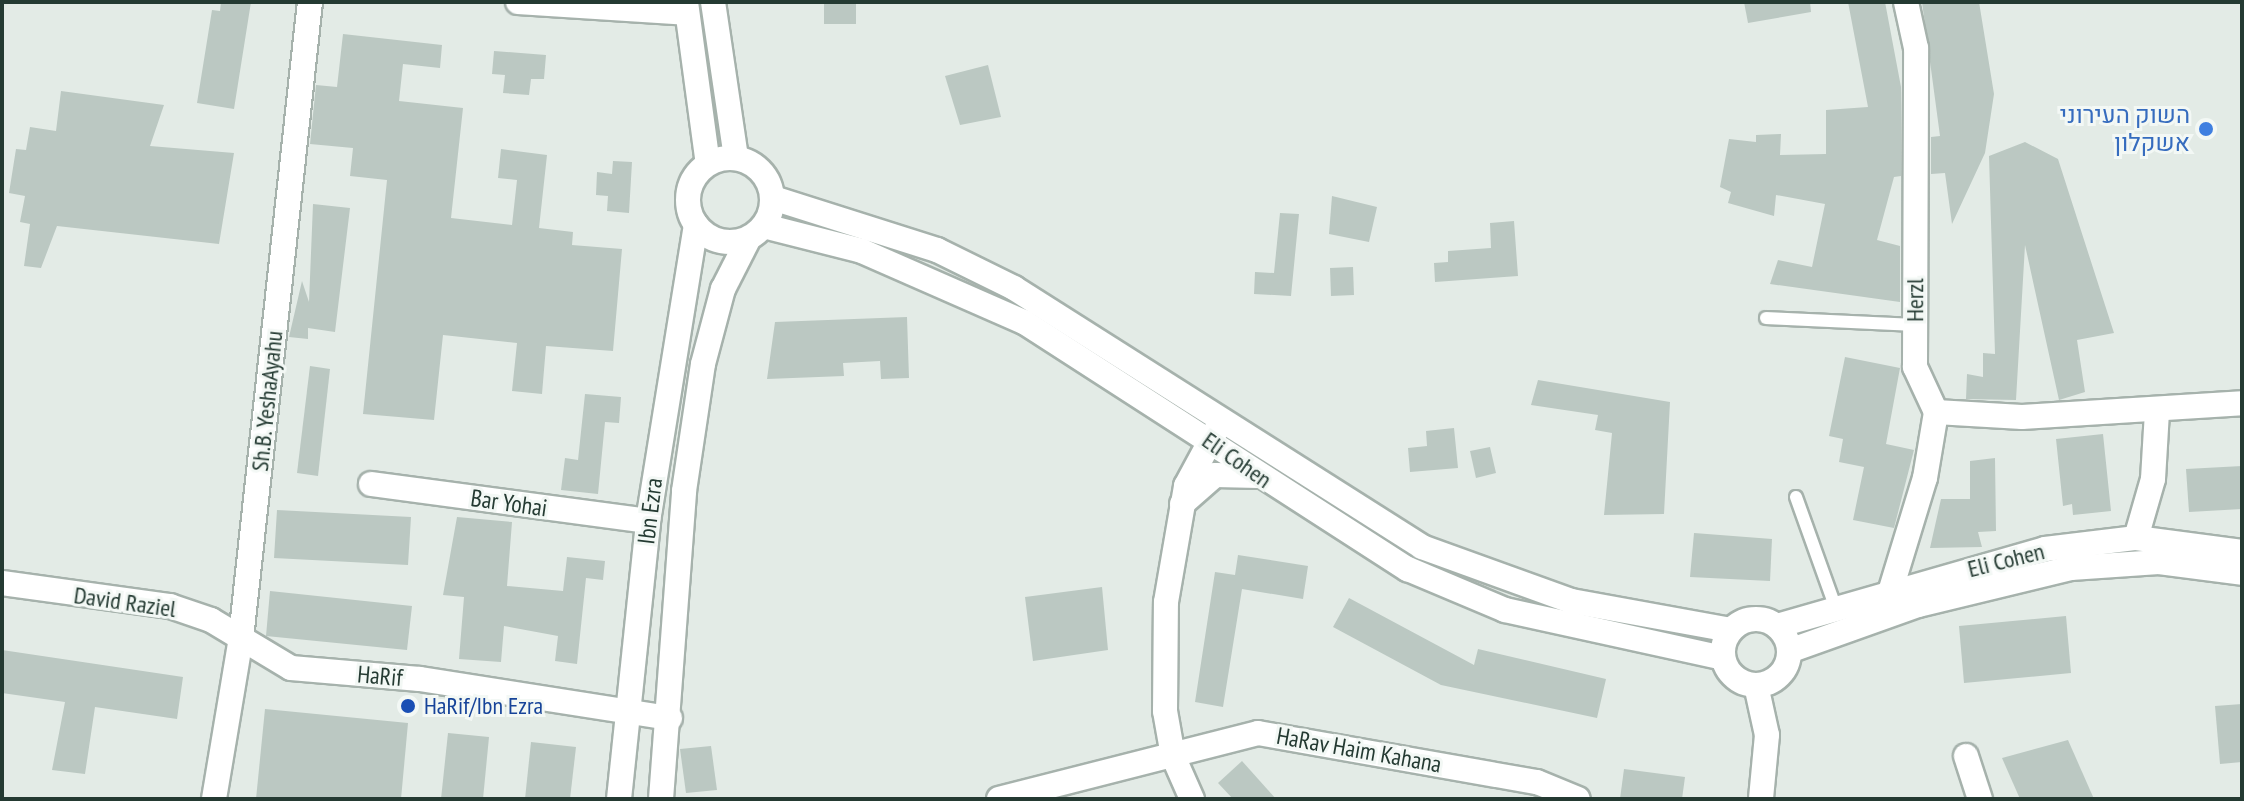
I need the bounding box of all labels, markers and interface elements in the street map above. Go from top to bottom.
place label: השוק העירוני אשקלון [2060,101,2190,157]
marker: השוק העירוני אשקלון [2197,120,2215,138]
street label: Herzl [1901,278,1929,322]
street label: Sh.B. YeshaAyahu [245,328,289,474]
street label: Eli Cohen [1197,426,1277,494]
street label: Ibn Ezra [632,476,668,546]
street label: Bar Yohai [469,483,549,523]
street label: Eli Cohen [1965,537,2047,583]
street label: David Raziel [72,581,178,623]
street label: HaRif [356,660,404,692]
place label: HaRif/Ibn Ezra [424,692,543,720]
marker: HaRif/Ibn Ezra [399,697,417,715]
street label: HaRav Haim Kahana [1274,721,1444,779]

